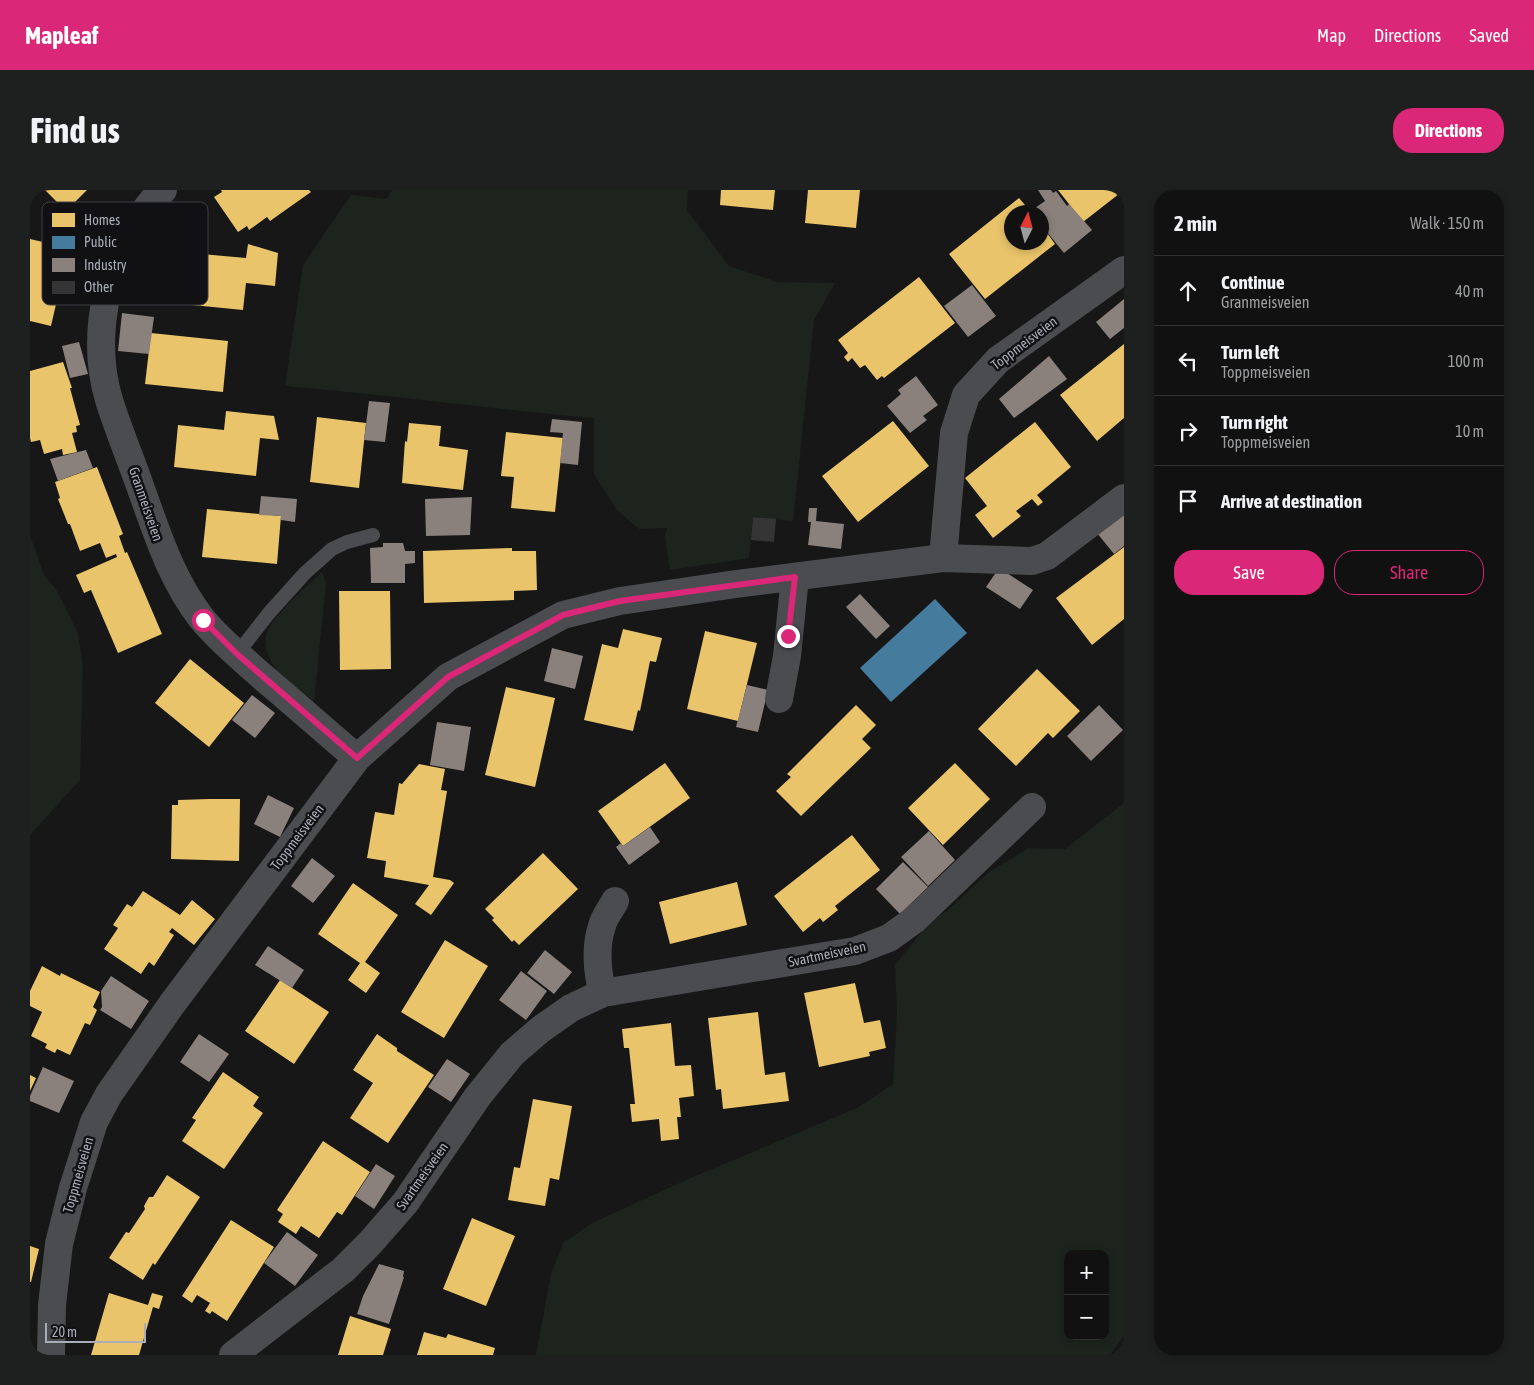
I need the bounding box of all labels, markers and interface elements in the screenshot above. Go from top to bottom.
text: Mapleaf [25,22,98,49]
text: Map [1317,25,1346,46]
text: Directions [1374,25,1441,46]
text: Saved [1469,25,1509,46]
button: Directions [1393,108,1504,153]
text: Find us [30,110,120,150]
legend [42,202,208,305]
north arrow [1004,205,1049,250]
text: 2 min [1174,211,1217,235]
text: Homes [84,212,120,228]
text: Walk · 150 m [1410,214,1484,232]
text: Public [84,234,117,250]
text: Industry [84,257,127,273]
text: Continue [1221,271,1285,293]
icon: ahead [1174,277,1202,305]
text: Other [84,279,114,295]
text: 40 m [1455,282,1484,300]
text: Granmeisveien [1221,293,1310,311]
street label: Toppmeisveien [988,313,1060,373]
text: Turn left [1221,341,1279,363]
icon: left [1174,347,1202,375]
text: 100 m [1448,352,1484,370]
text: Toppmeisveien [1221,363,1310,381]
text: Turn right [1221,411,1288,433]
icon: right [1174,417,1202,445]
text: 10 m [1455,422,1484,440]
text: Toppmeisveien [1221,433,1310,451]
street label: Granmeisveien [126,465,166,543]
icon: arrive [1174,487,1202,515]
text: Arrive at destination [1221,490,1362,512]
button: Save [1174,550,1324,595]
button: Share [1334,550,1484,595]
route start [192,609,215,632]
route end [777,625,800,648]
street label: Toppmeisveien [267,801,327,873]
street label: Svartmeisveien [787,938,867,970]
street label: Toppmeisveien [60,1135,96,1215]
street label: Svartmeisveien [393,1139,451,1213]
map controls [1064,1250,1109,1340]
button: + [1064,1250,1109,1295]
button: − [1064,1295,1109,1340]
scale bar [45,1320,146,1343]
text: 20 m [52,1324,77,1340]

